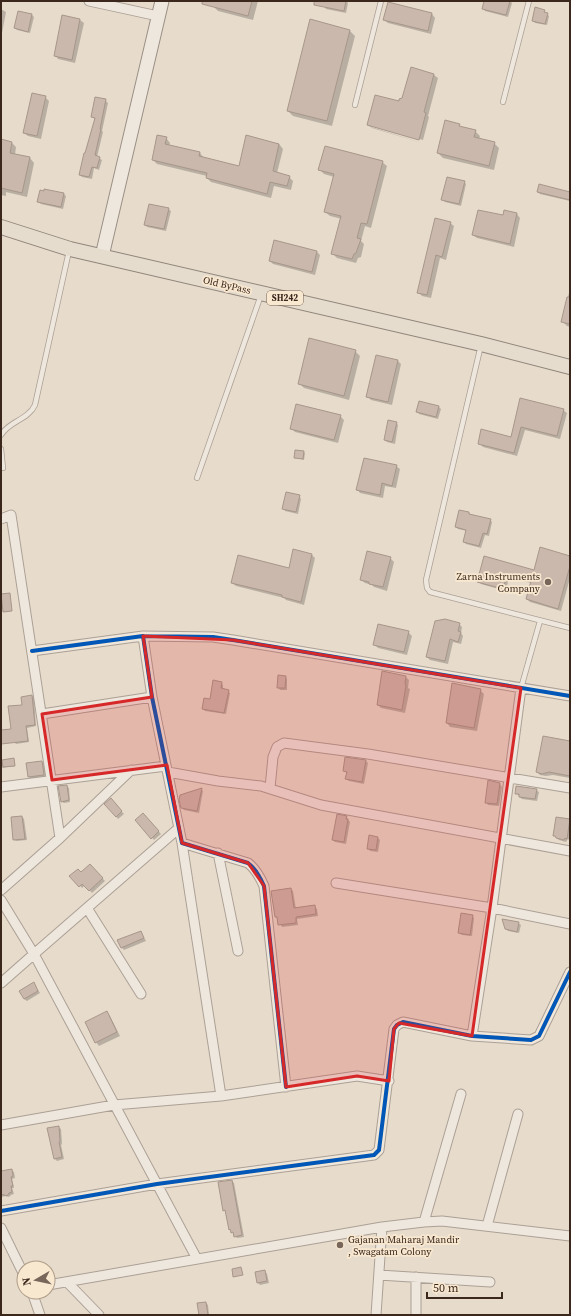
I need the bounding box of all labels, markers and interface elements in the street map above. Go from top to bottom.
street label: Old ByPass [202,273,252,297]
road number: SH242 [267,291,303,305]
place label: Zarna Instruments Company [457,570,541,595]
marker: Zarna Instruments Company [543,577,553,587]
place label: Gajanan Maharaj Mandir , Swagatam Colony [348,1233,460,1258]
marker: Gajanan Maharaj Mandir , Swagatam Colony [335,1240,345,1250]
north arrow [16,1260,56,1300]
scale bar [427,1274,502,1300]
text: N [19,1276,35,1287]
text: 50 m [433,1280,459,1296]

